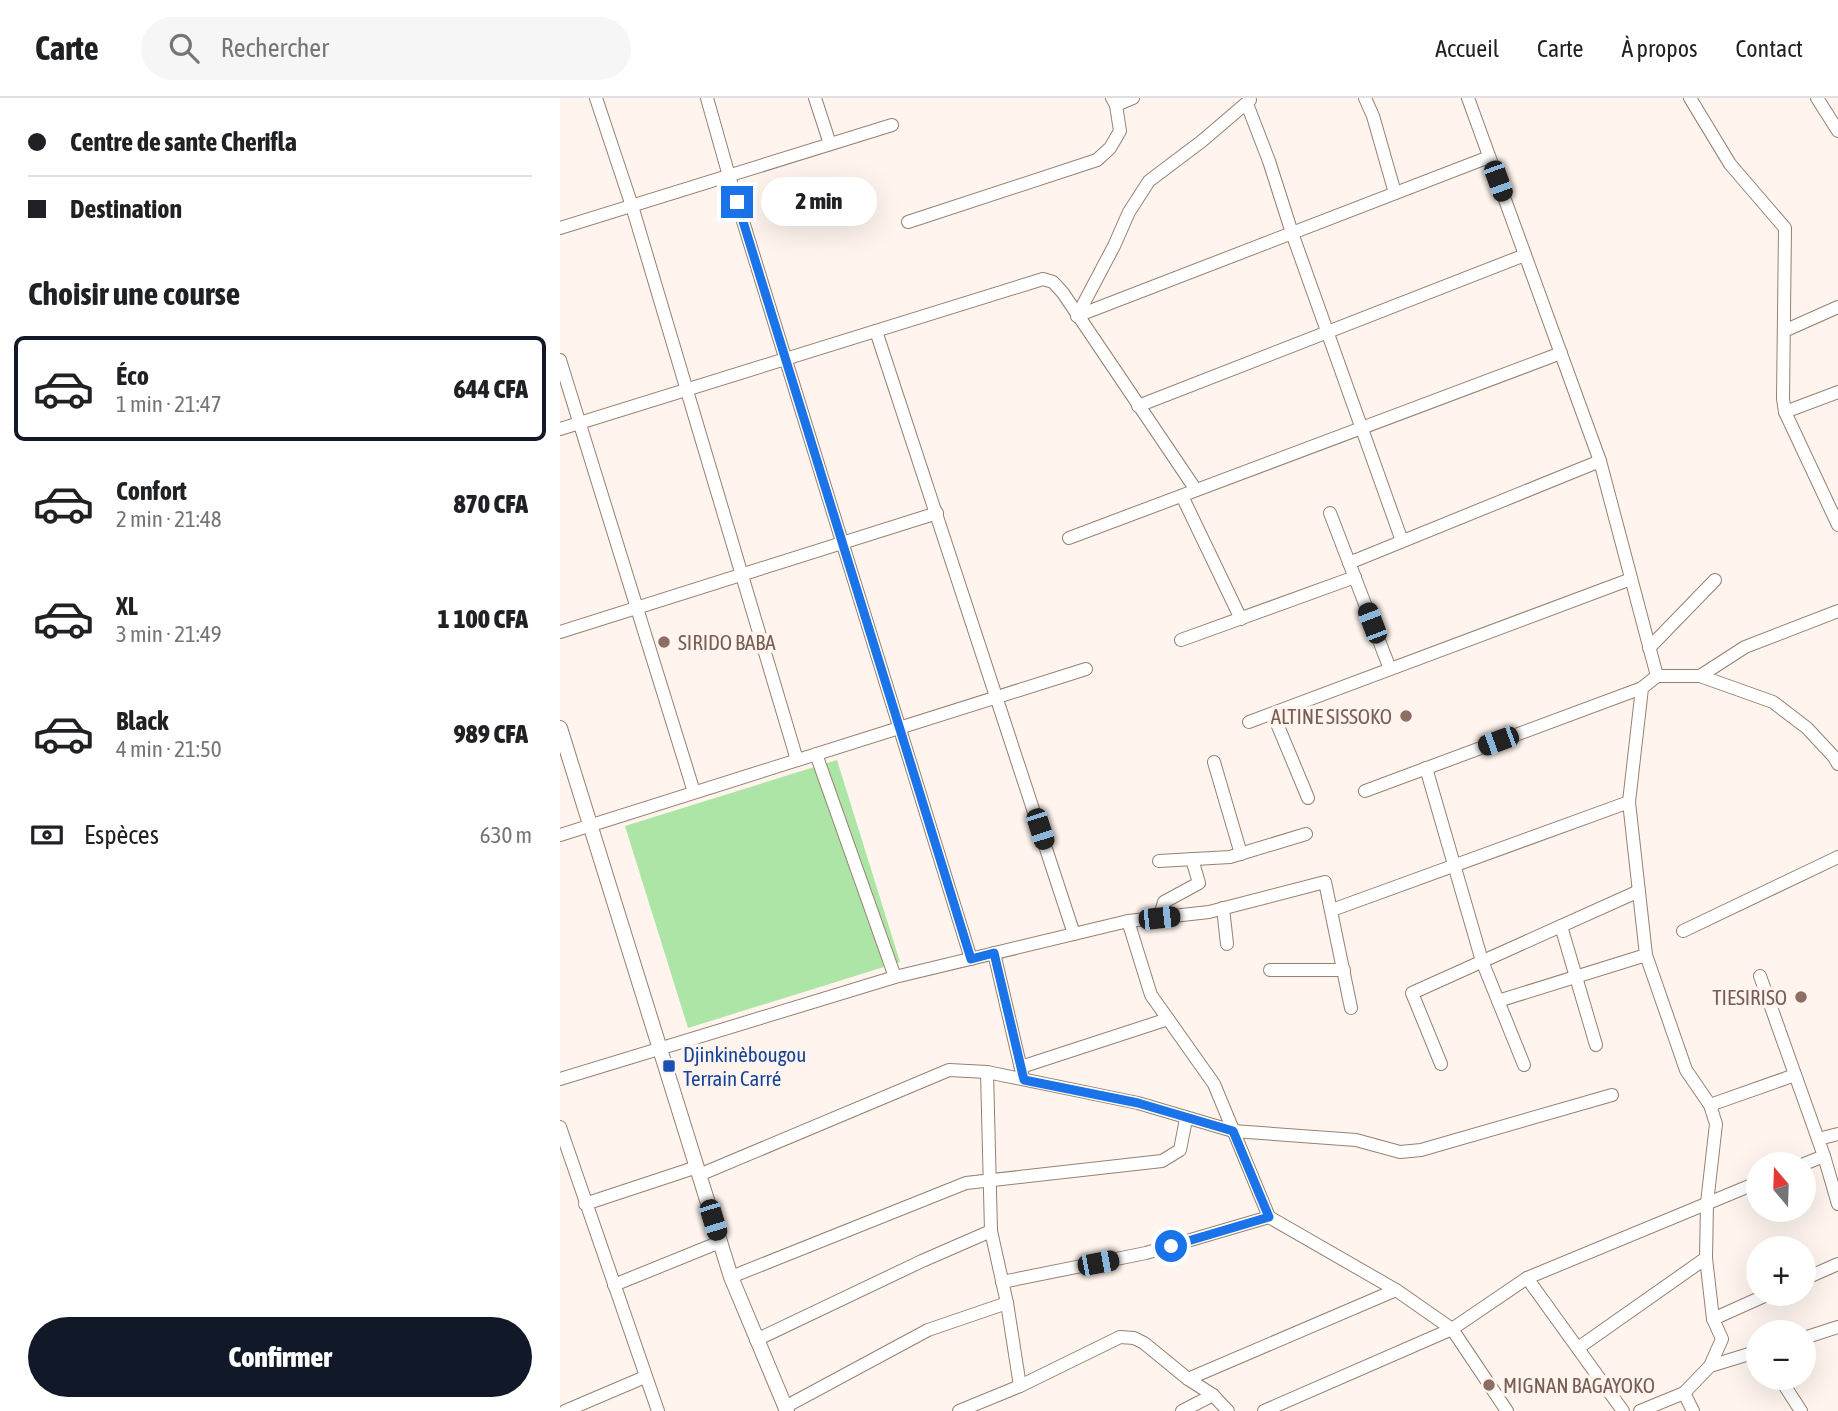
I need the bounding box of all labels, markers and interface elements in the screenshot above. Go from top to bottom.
search box [141,17,631,80]
text: Carte [35,29,99,67]
icon: search [165,29,203,67]
text: Rechercher [221,33,329,63]
text: Accueil [1435,35,1499,62]
text: Carte [1537,35,1583,62]
text: À propos [1621,35,1697,62]
text: Contact [1735,35,1803,62]
text: Centre de sante Cherifla [70,127,297,157]
car [1481,158,1516,204]
callout: 2 min [762,178,877,226]
route end [721,186,753,218]
text: 2 min [796,188,842,214]
text: Destination [70,194,182,224]
text: Choisir une course [28,275,240,312]
icon: car [32,357,95,420]
text: Éco [116,361,149,391]
text: 644 CFA [453,374,528,404]
text: 1 min · 21:47 [116,391,222,417]
icon: car [32,472,95,535]
text: Confort [116,476,187,506]
text: 870 CFA [453,489,528,519]
text: 2 min · 21:48 [116,506,222,532]
icon: car [32,587,95,650]
text: XL [116,591,138,621]
car [1355,600,1390,646]
text: 1 100 CFA [438,604,528,634]
text: 3 min · 21:49 [116,621,222,647]
place label: SIRIDO BABA [678,630,776,654]
marker: SIRIDO BABA [656,634,672,650]
icon: car [32,702,95,765]
place label: ALTINE SISSOKO [1271,704,1392,728]
text: Black [116,706,168,736]
marker: ALTINE SISSOKO [1398,708,1414,724]
text: 989 CFA [453,719,528,749]
car [1475,724,1522,758]
text: 4 min · 21:50 [116,736,222,762]
car [1024,806,1057,852]
icon: cash [28,816,66,854]
text: Espèces [84,820,159,850]
text: 630 m [480,822,532,848]
car [1138,905,1181,931]
place label: TIESIRISO [1712,985,1787,1009]
marker: TIESIRISO [1793,989,1809,1005]
place label: Djinkinèbougou Terrain Carré [683,1042,806,1090]
marker: Djinkinèbougou Terrain Carré [661,1058,677,1074]
north arrow [1746,1152,1816,1222]
map controls [1746,1152,1816,1390]
car [697,1197,730,1243]
route start [1155,1230,1187,1262]
button: + [1746,1236,1816,1306]
car [1076,1249,1121,1277]
button: Confirmer [28,1317,532,1397]
button: − [1746,1320,1816,1390]
place label: MIGNAN BAGAYOKO [1503,1373,1655,1397]
marker: MIGNAN BAGAYOKO [1481,1377,1497,1393]

